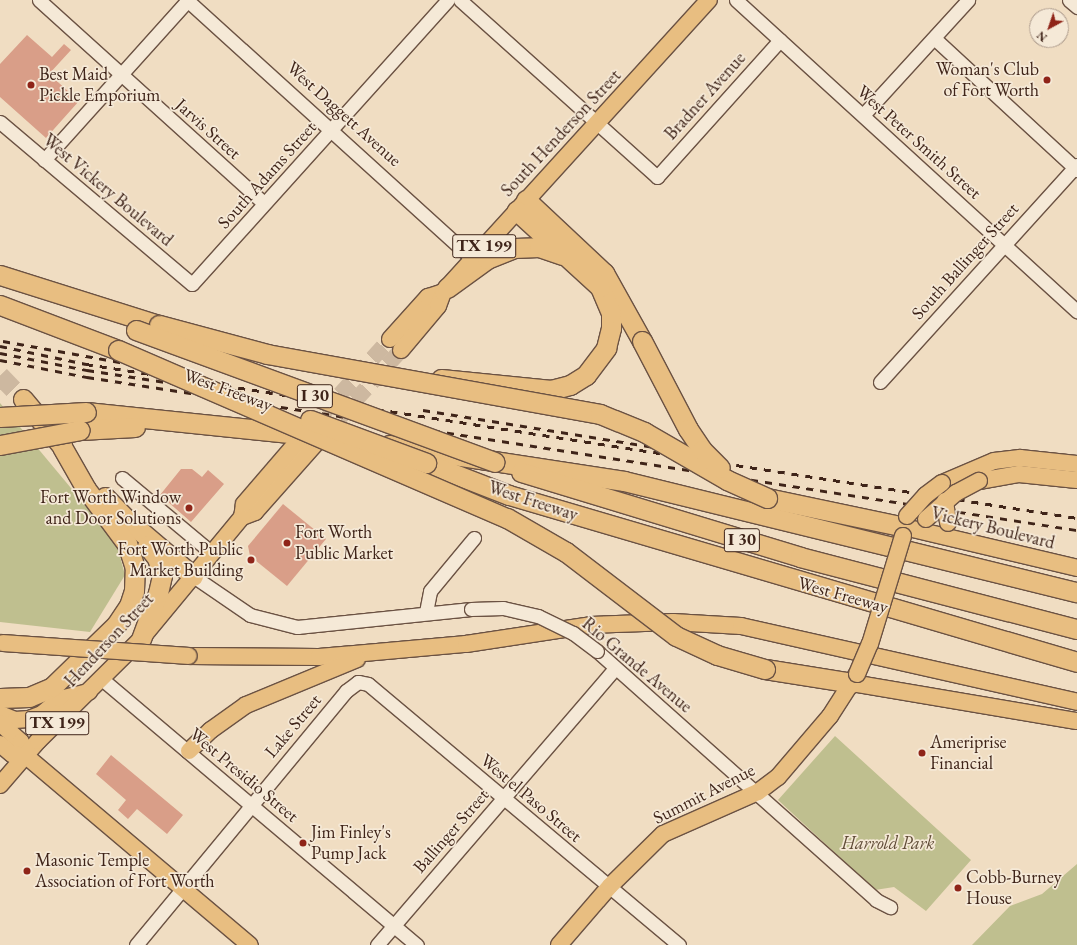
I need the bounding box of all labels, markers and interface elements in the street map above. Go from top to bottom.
north arrow [1029,8,1069,48]
text: N [1034,28,1050,45]
street label: Bradner Avenue [660,48,750,144]
street label: West Daggett Avenue [282,57,406,171]
place label: Woman's Club of Fort Worth [936,59,1039,102]
place label: Best Maid Pickle Emporium [39,64,160,106]
street label: South Henderson Street [497,65,625,201]
marker: Woman's Club of Fort Worth [1042,75,1052,85]
marker: Best Maid Pickle Emporium [26,80,36,90]
street label: West Peter Smith Street [852,80,986,204]
street label: Jarvis Street [171,94,245,164]
street label: South Adams Street [213,117,321,233]
street label: West Vickery Boulevard [38,129,178,251]
street label: South Ballinger Street [907,198,1023,324]
road number: TX 199 [452,231,516,261]
street label: West Freeway [181,364,275,416]
road number: I 30 [296,381,334,411]
street label: West Freeway [486,476,580,526]
place label: Fort Worth Window and Door Solutions [40,487,181,530]
street label: Vickery Boulevard [929,502,1057,554]
marker: Fort Worth Window and Door Solutions [184,503,194,513]
place label: Fort Worth Public Market [295,522,393,564]
road number: I 30 [723,525,761,555]
marker: Fort Worth Public Market [282,538,292,548]
place label: Fort Worth Public Market Building [118,539,243,582]
marker: Fort Worth Public Market Building [246,555,256,565]
street label: West Freeway [795,572,891,618]
street label: Henderson Street [60,589,158,691]
street label: Rio Grande Avenue [578,613,696,717]
street label: Lake Street [260,690,326,762]
road number: TX 199 [25,708,89,738]
street label: West Presidio Street [185,723,303,827]
place label: Ameriprise Financial [930,732,1006,774]
marker: Ameriprise Financial [917,748,927,758]
street label: West el Paso Street [476,749,586,847]
street label: Summit Avenue [650,759,758,829]
street label: Ballinger Street [409,785,493,877]
place label: Jim Finley's Pump Jack [311,822,391,864]
park label: Harrold Park [841,832,935,854]
marker: Jim Finley's Pump Jack [298,838,308,848]
place label: Masonic Temple Association of Fort Worth [35,850,215,892]
marker: Masonic Temple Association of Fort Worth [22,866,32,876]
place label: Cobb-Burney House [966,867,1062,910]
marker: Cobb-Burney House [953,883,963,893]

